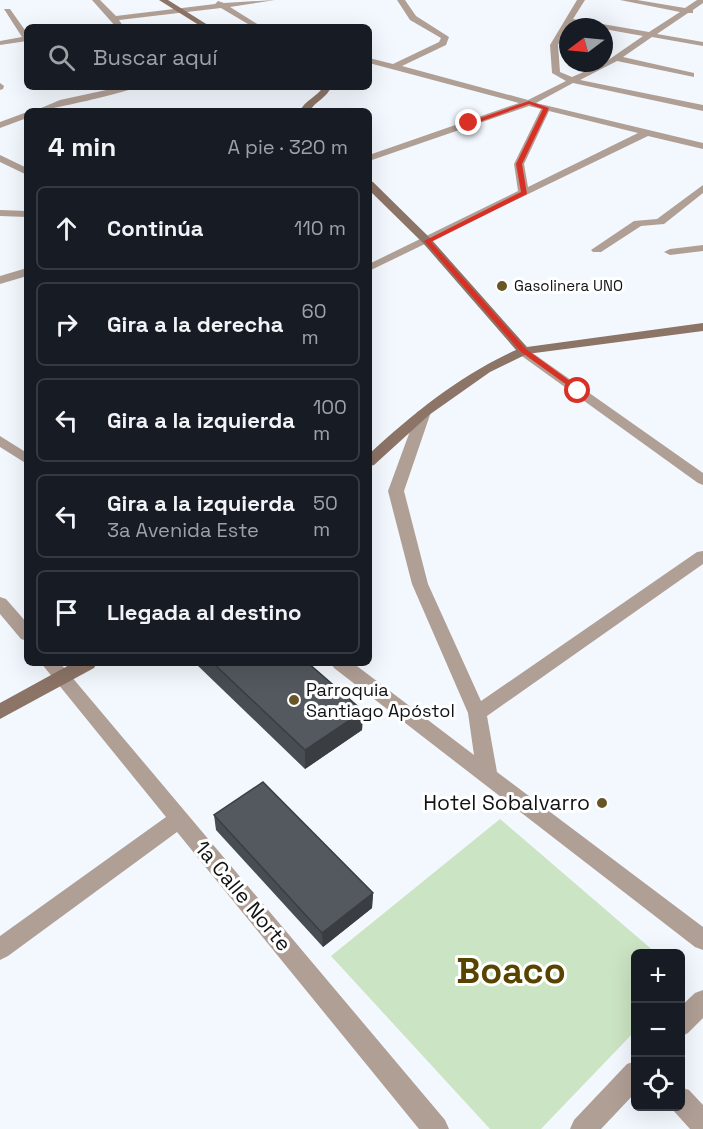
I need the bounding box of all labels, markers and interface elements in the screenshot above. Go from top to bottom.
north arrow [559,18,613,72]
search box [24,24,372,90]
icon: search [45,41,78,74]
text: Buscar aquí [93,43,218,71]
route end [455,109,481,135]
text: 4 min [48,130,116,164]
text: A pie · 320 m [228,134,348,160]
icon: ahead [50,212,83,245]
text: Continúa [107,214,203,242]
text: 110 m [294,215,346,241]
place label: Gasolinera UNO [514,276,623,295]
marker: Gasolinera UNO [495,279,509,293]
text: 60 m [302,298,327,350]
icon: right [50,308,83,341]
text: Gira a la derecha [107,310,284,338]
route start [564,377,590,403]
text: 100 m [313,394,347,446]
icon: left [50,404,83,437]
text: Gira a la izquierda [107,406,295,434]
text: Gira a la izquierda [107,489,295,517]
text: 50 m [313,490,338,542]
icon: left [50,500,83,533]
text: 3a Avenida Este [107,517,259,543]
icon: arrive [50,596,83,629]
text: Llegada al destino [107,598,301,626]
place label: Parroquia Santiago Apóstol [306,678,455,722]
marker: Parroquia Santiago Apóstol [287,693,301,707]
place label: Hotel Sobalvarro [423,789,590,816]
marker: Hotel Sobalvarro [595,796,609,810]
street label: 1a Calle Norte [189,835,298,957]
district label: Boaco [456,948,566,994]
map controls [631,949,685,1111]
button: + [631,949,685,1003]
button: − [631,1003,685,1057]
button: locate [631,1057,685,1111]

